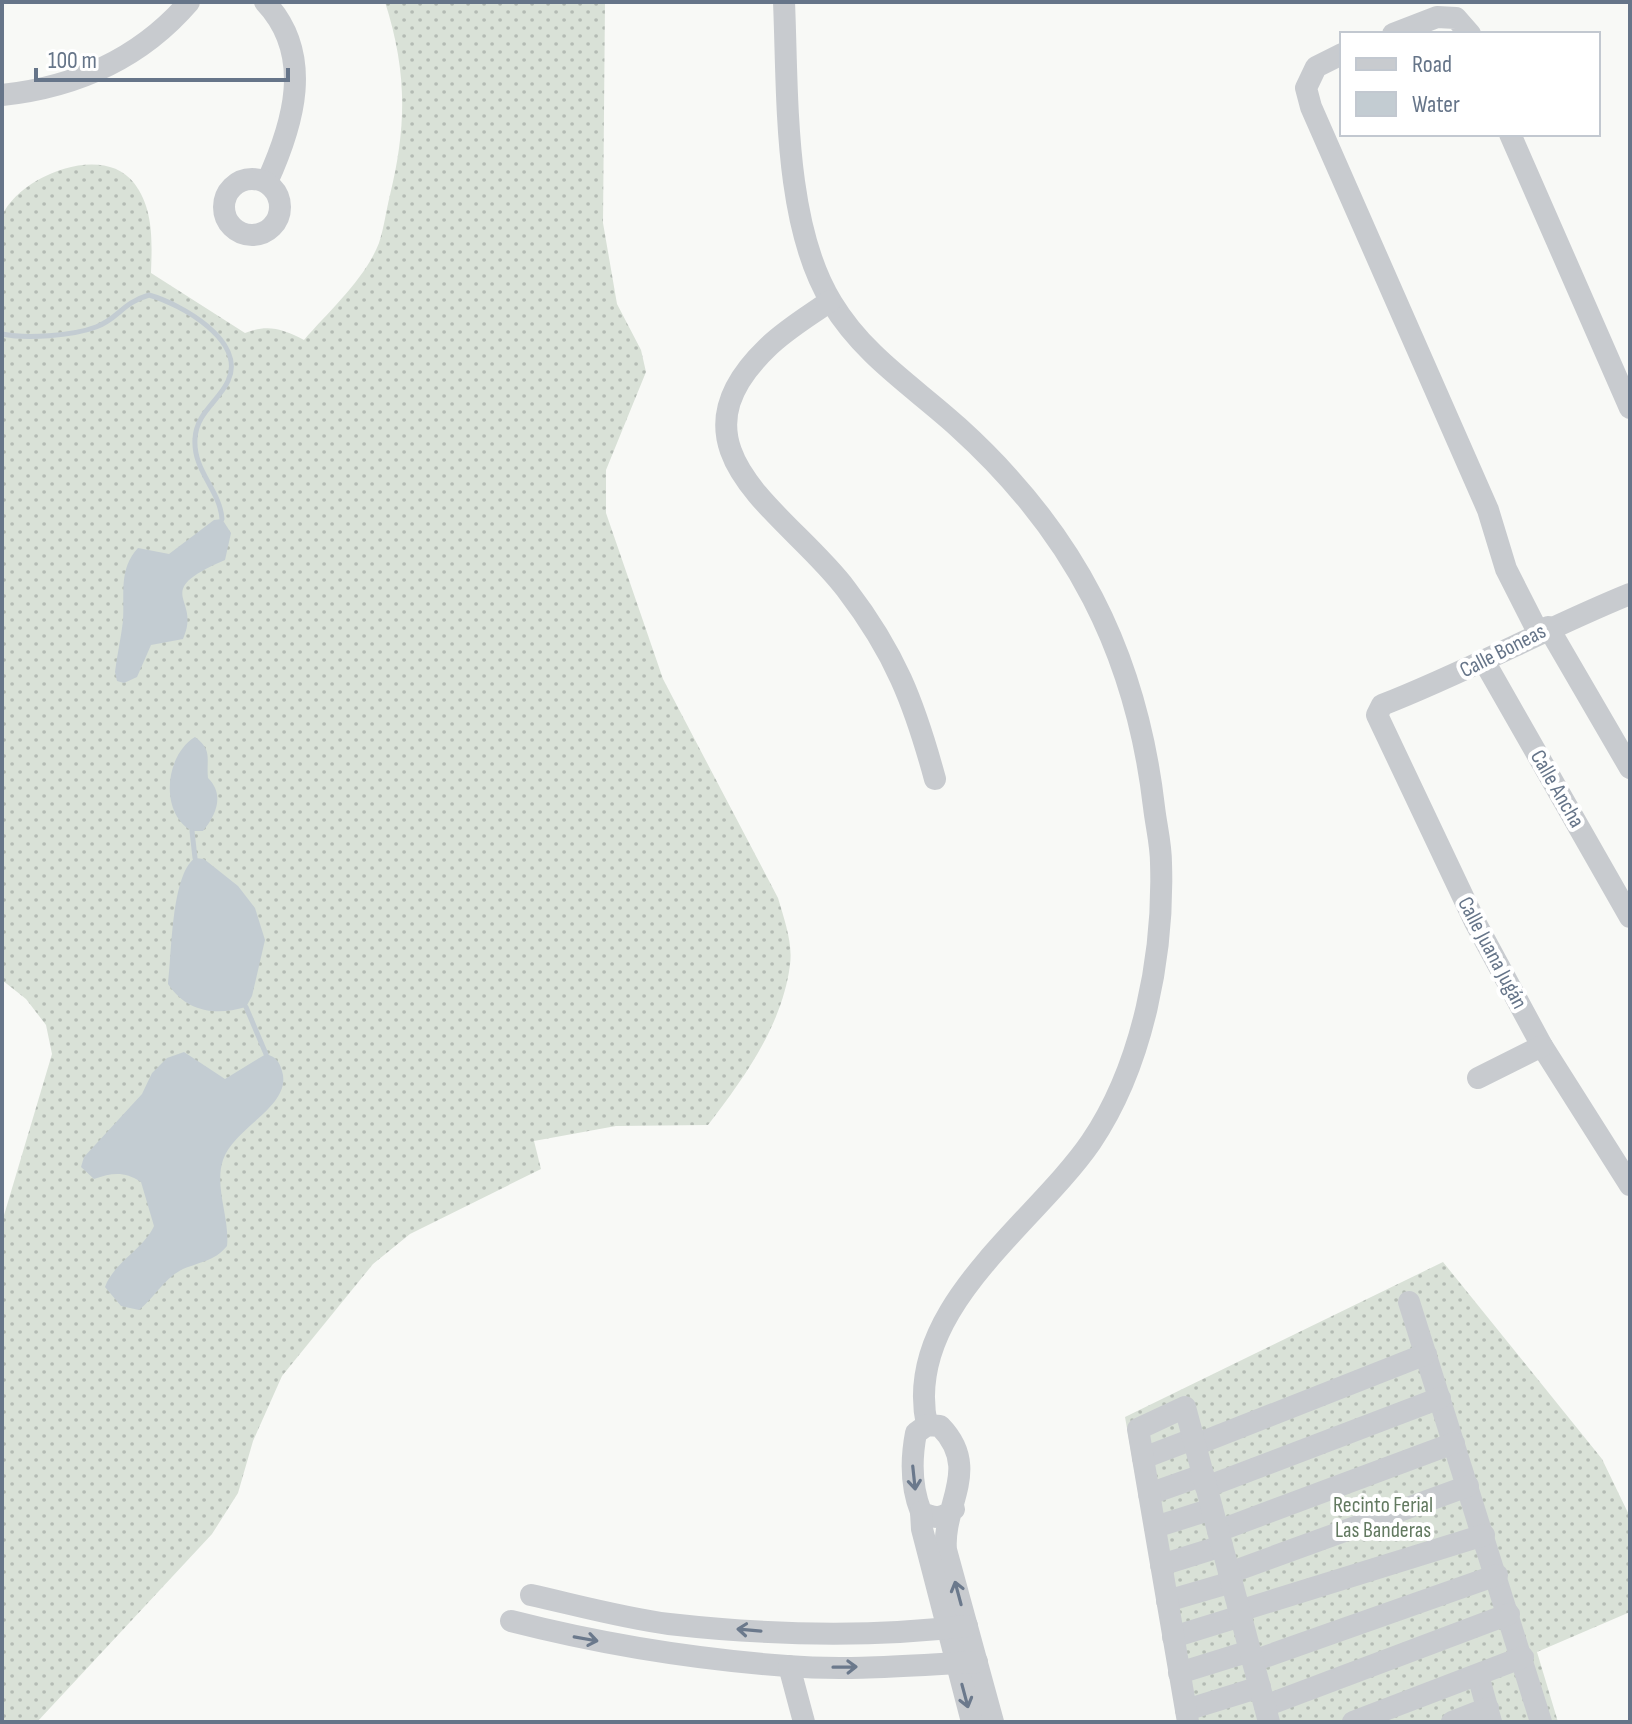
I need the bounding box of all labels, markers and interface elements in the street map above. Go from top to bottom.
scale bar [36,32,288,82]
legend [1340,32,1600,136]
text: 100 m [48,46,97,75]
text: Road [1412,50,1452,79]
text: Water [1412,90,1460,119]
street label: Calle Boneas [1456,618,1551,684]
street label: Calle Ancha [1524,745,1590,833]
street label: Calle Juana Jugán [1451,892,1533,1014]
one-way arrow [906,1464,921,1491]
park label: Recinto Ferial Las Banderas [1333,1492,1433,1544]
one-way arrow [949,1580,964,1606]
one-way arrow [736,1622,763,1637]
one-way arrow [573,1633,599,1648]
one-way arrow [831,1659,858,1674]
one-way arrow [959,1683,974,1709]

